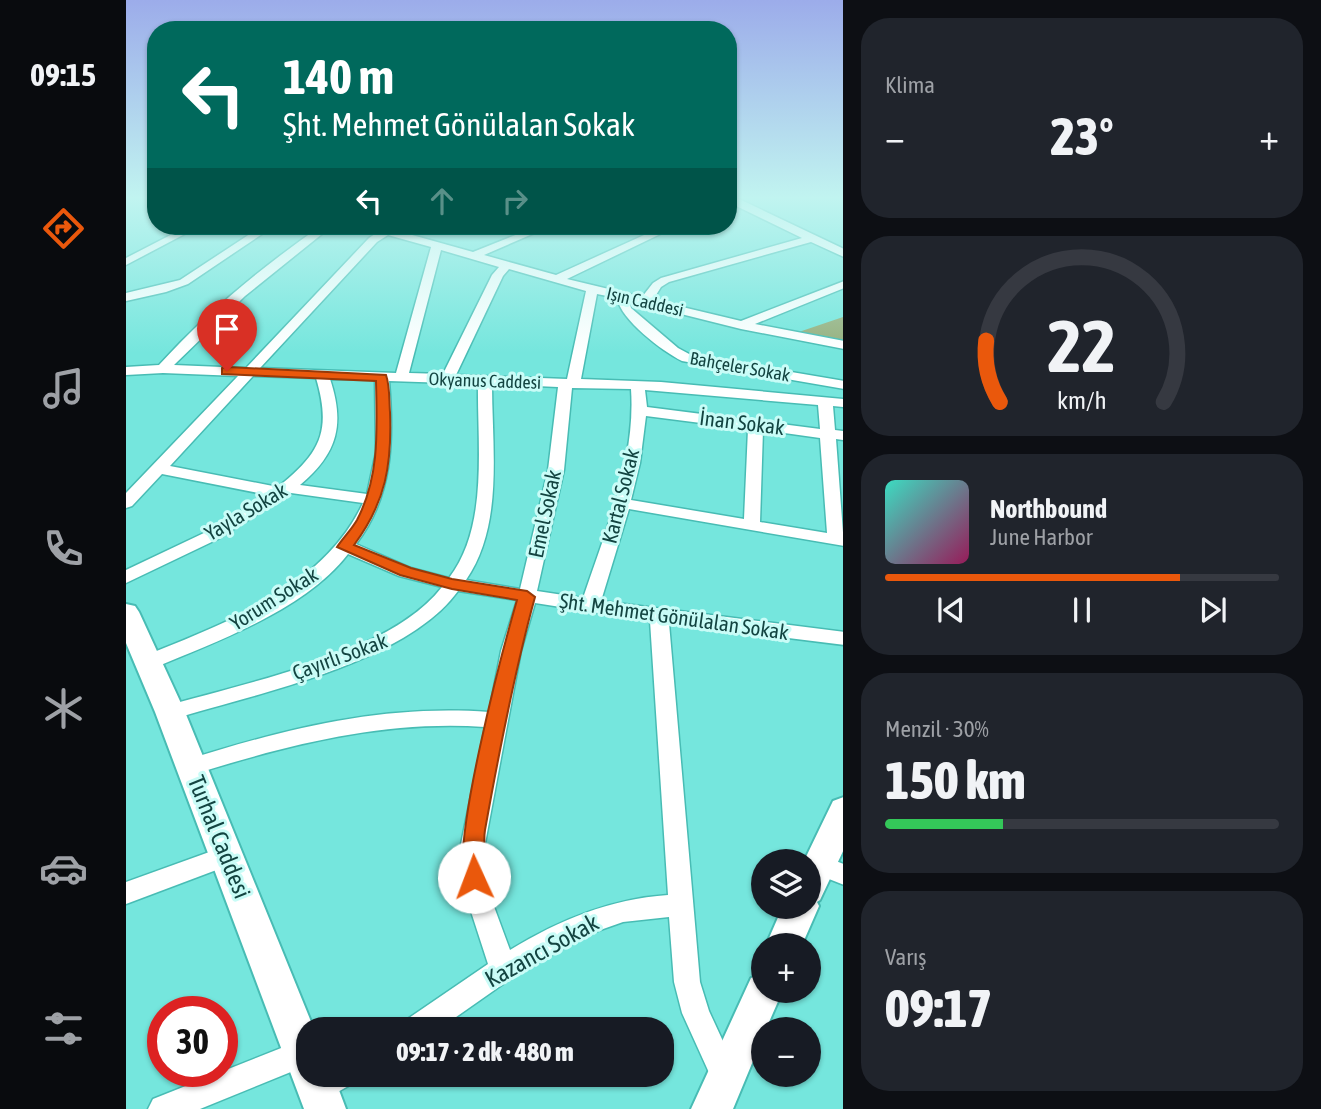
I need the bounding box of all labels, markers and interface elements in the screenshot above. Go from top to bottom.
text: 140 m [283,48,394,104]
icon: left [168,49,259,140]
text: 09:15 [30,56,96,93]
text: Klima [885,72,935,98]
text: Şht. Mehmet Gönülalan Sokak [283,106,635,143]
text: 23° [1050,106,1114,166]
text: − [885,115,905,158]
text: + [1259,115,1279,158]
icon: left [350,182,388,220]
icon: ahead [423,182,461,220]
icon: right [496,182,534,220]
icon: directions [39,204,88,253]
street label: Işın Caddesi [605,282,686,321]
pin [197,299,257,371]
text: 22 [1048,305,1116,388]
icon: arrive [208,310,246,348]
street label: Bahçeler Sokak [688,347,792,386]
icon: music [39,364,88,413]
street label: Okyanus Caddesi [428,368,542,393]
text: km/h [1057,386,1107,414]
street label: İnan Sokak [698,405,786,439]
street label: Kartal Sokak [597,446,643,546]
street label: Emel Sokak [523,468,565,560]
street label: Yayla Sokak [200,477,291,545]
text: Northbound [990,494,1107,524]
icon: phone [39,524,88,573]
text: June Harbor [990,524,1093,550]
street label: Yorum Sokak [225,562,322,635]
street label: Şht. Mehmet Gönülalan Sokak [558,588,790,644]
icon: previous [932,591,970,629]
icon: pause [1063,591,1101,629]
icon: next [1194,591,1232,629]
street label: Çayırlı Sokak [289,628,390,684]
icon: climate [39,684,88,733]
text: Menzil · 30% [885,716,989,742]
text: 150 km [885,750,1026,810]
street label: Turhal Caddesi [183,771,256,902]
position arrow [437,840,511,914]
icon: car [39,844,88,893]
map controls [751,849,821,1087]
button: layers [751,849,821,919]
street label: Kazancı Sokak [480,908,603,993]
button: + [751,933,821,1003]
text: Varış [885,944,926,970]
text: 09:17 [885,978,992,1038]
speed limit sign: 30 [147,996,238,1087]
icon: filters [39,1004,88,1053]
button: − [751,1017,821,1087]
text: 09:17 · 2 dk · 480 m [396,1037,574,1067]

